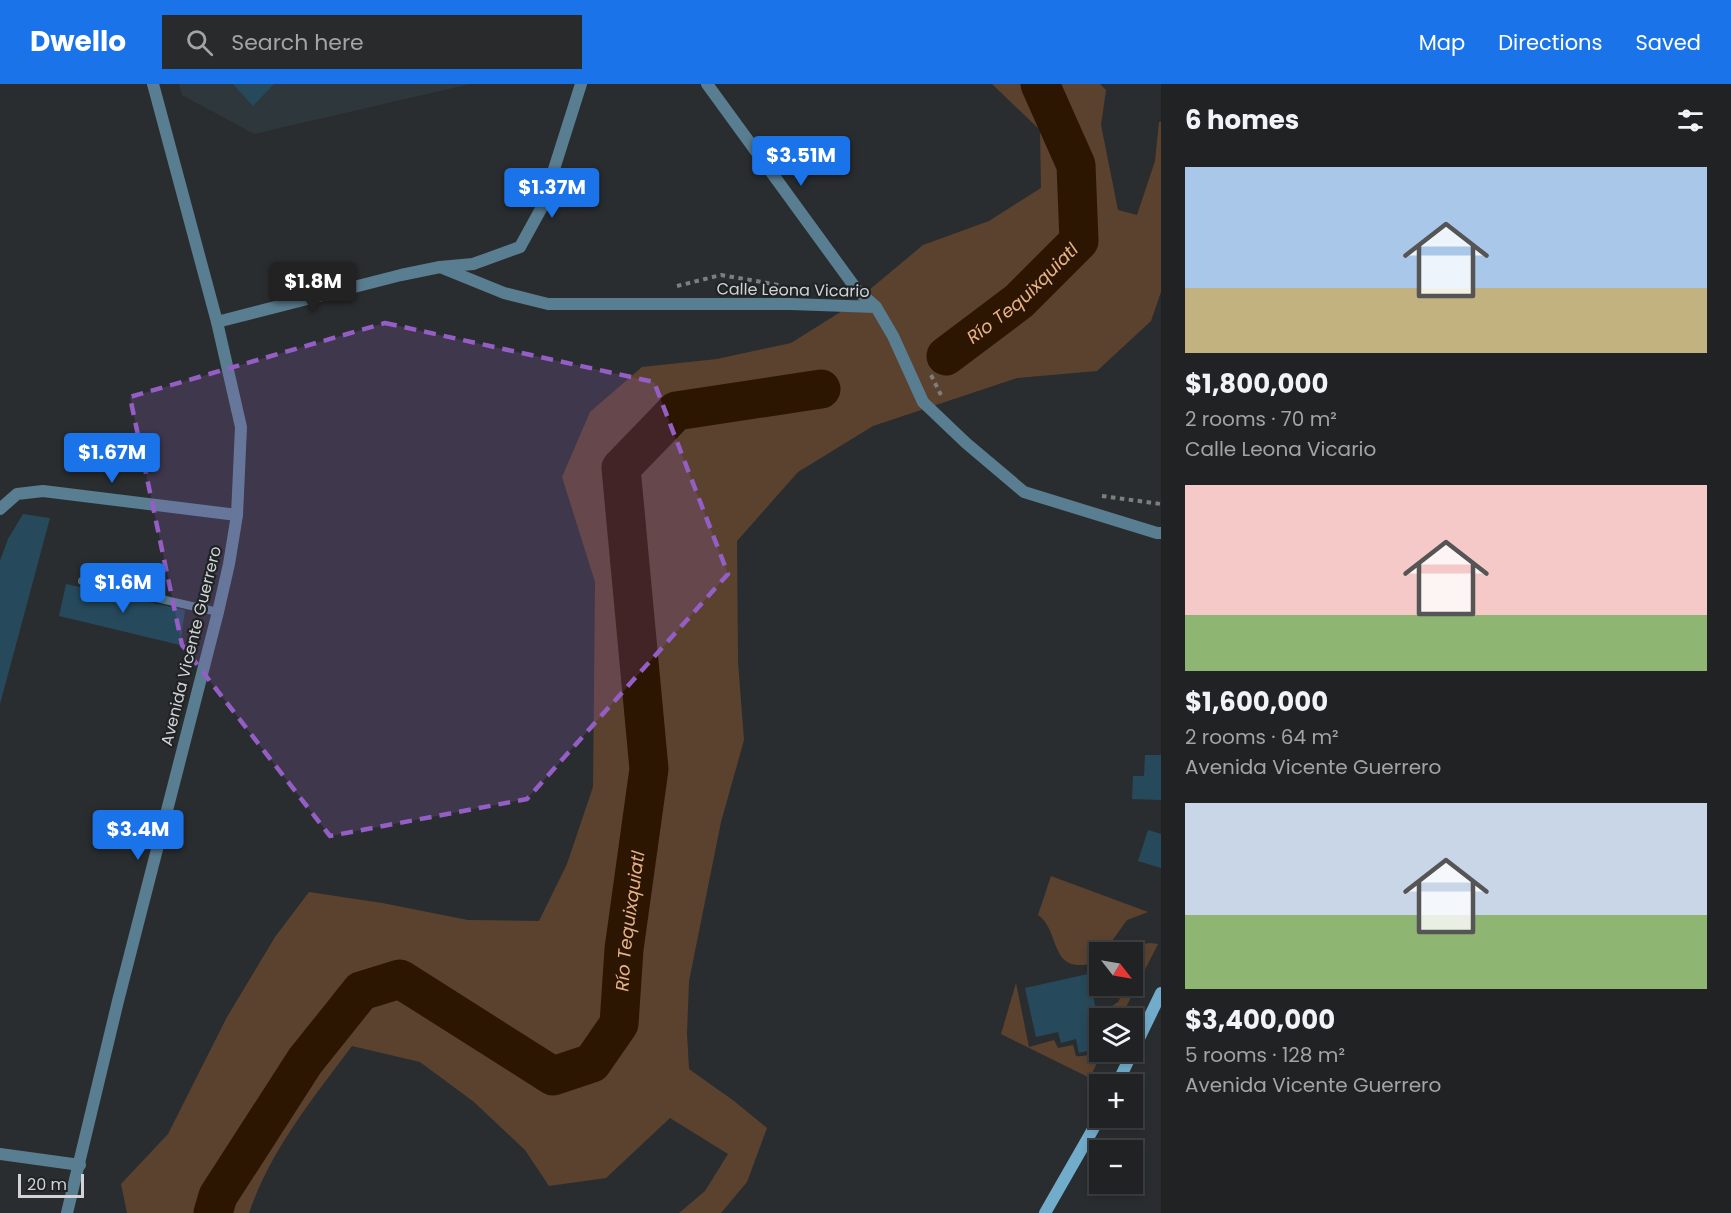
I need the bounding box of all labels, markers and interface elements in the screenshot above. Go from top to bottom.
search box [162,15,582,69]
text: Dwello [30,22,126,61]
icon: search [183,26,216,59]
text: Search here [231,27,364,58]
text: Map [1419,28,1465,57]
text: Directions [1498,28,1602,57]
text: Saved [1635,28,1701,57]
text: 6 homes [1185,102,1299,138]
icon: filters [1674,104,1707,137]
pin: $3.51M [752,136,850,187]
text: $3.51M [766,141,836,169]
pin: $1.37M [503,168,601,219]
text: $1.37M [518,173,586,201]
icon: home [1392,206,1500,314]
water label: Río Tequixquiatl [961,236,1084,349]
pin: $1.8M [271,262,355,313]
text: $1.8M [284,267,342,295]
street label: Calle Leona Vicario [716,277,870,303]
text: $1,800,000 [1185,366,1328,402]
text: 2 rooms · 70 m² [1185,405,1337,433]
pin: $1.67M [63,433,161,484]
text: Calle Leona Vicario [1185,435,1376,463]
text: $1.67M [78,438,146,466]
icon: home [1392,524,1500,632]
street label: Avenida Vicente Guerrero [155,544,227,748]
pin: $1.6M [81,563,165,614]
text: $1.6M [94,568,152,596]
text: $1,600,000 [1185,684,1328,720]
text: 2 rooms · 64 m² [1185,723,1339,751]
text: Avenida Vicente Guerrero [1185,753,1441,781]
pin: $3.4M [96,810,180,861]
text: $3.4M [107,815,169,843]
icon: home [1392,842,1500,950]
water label: Río Tequixquiatl [609,849,650,992]
north arrow [1089,942,1143,996]
map controls [1089,942,1143,1194]
text: $3,400,000 [1185,1002,1335,1038]
button: layers [1089,1008,1143,1062]
text: 5 rooms · 128 m² [1185,1041,1345,1069]
text: Avenida Vicente Guerrero [1185,1071,1441,1099]
button: + [1089,1074,1143,1128]
button: − [1089,1140,1143,1194]
scale bar [18,1171,84,1198]
text: 20 m [27,1173,67,1196]

